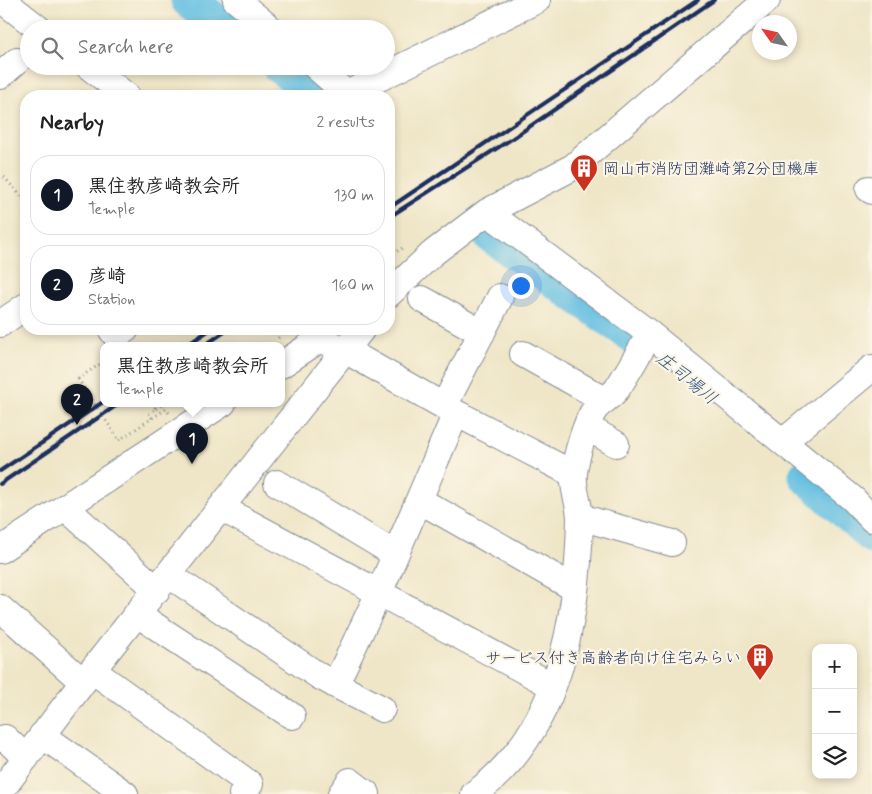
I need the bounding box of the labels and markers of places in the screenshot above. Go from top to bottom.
building icon: 岡山市消防団灘崎第2分団機庫 [569,153,599,192]
place label: 岡山市消防団灘崎第2分団機庫 [603,159,819,180]
pin: 2 [61,384,93,425]
pin: 1 [176,423,208,464]
building icon: サービス付き高齢者向け住宅みらい [745,642,775,681]
place label: サービス付き高齢者向け住宅みらい [485,648,741,669]

